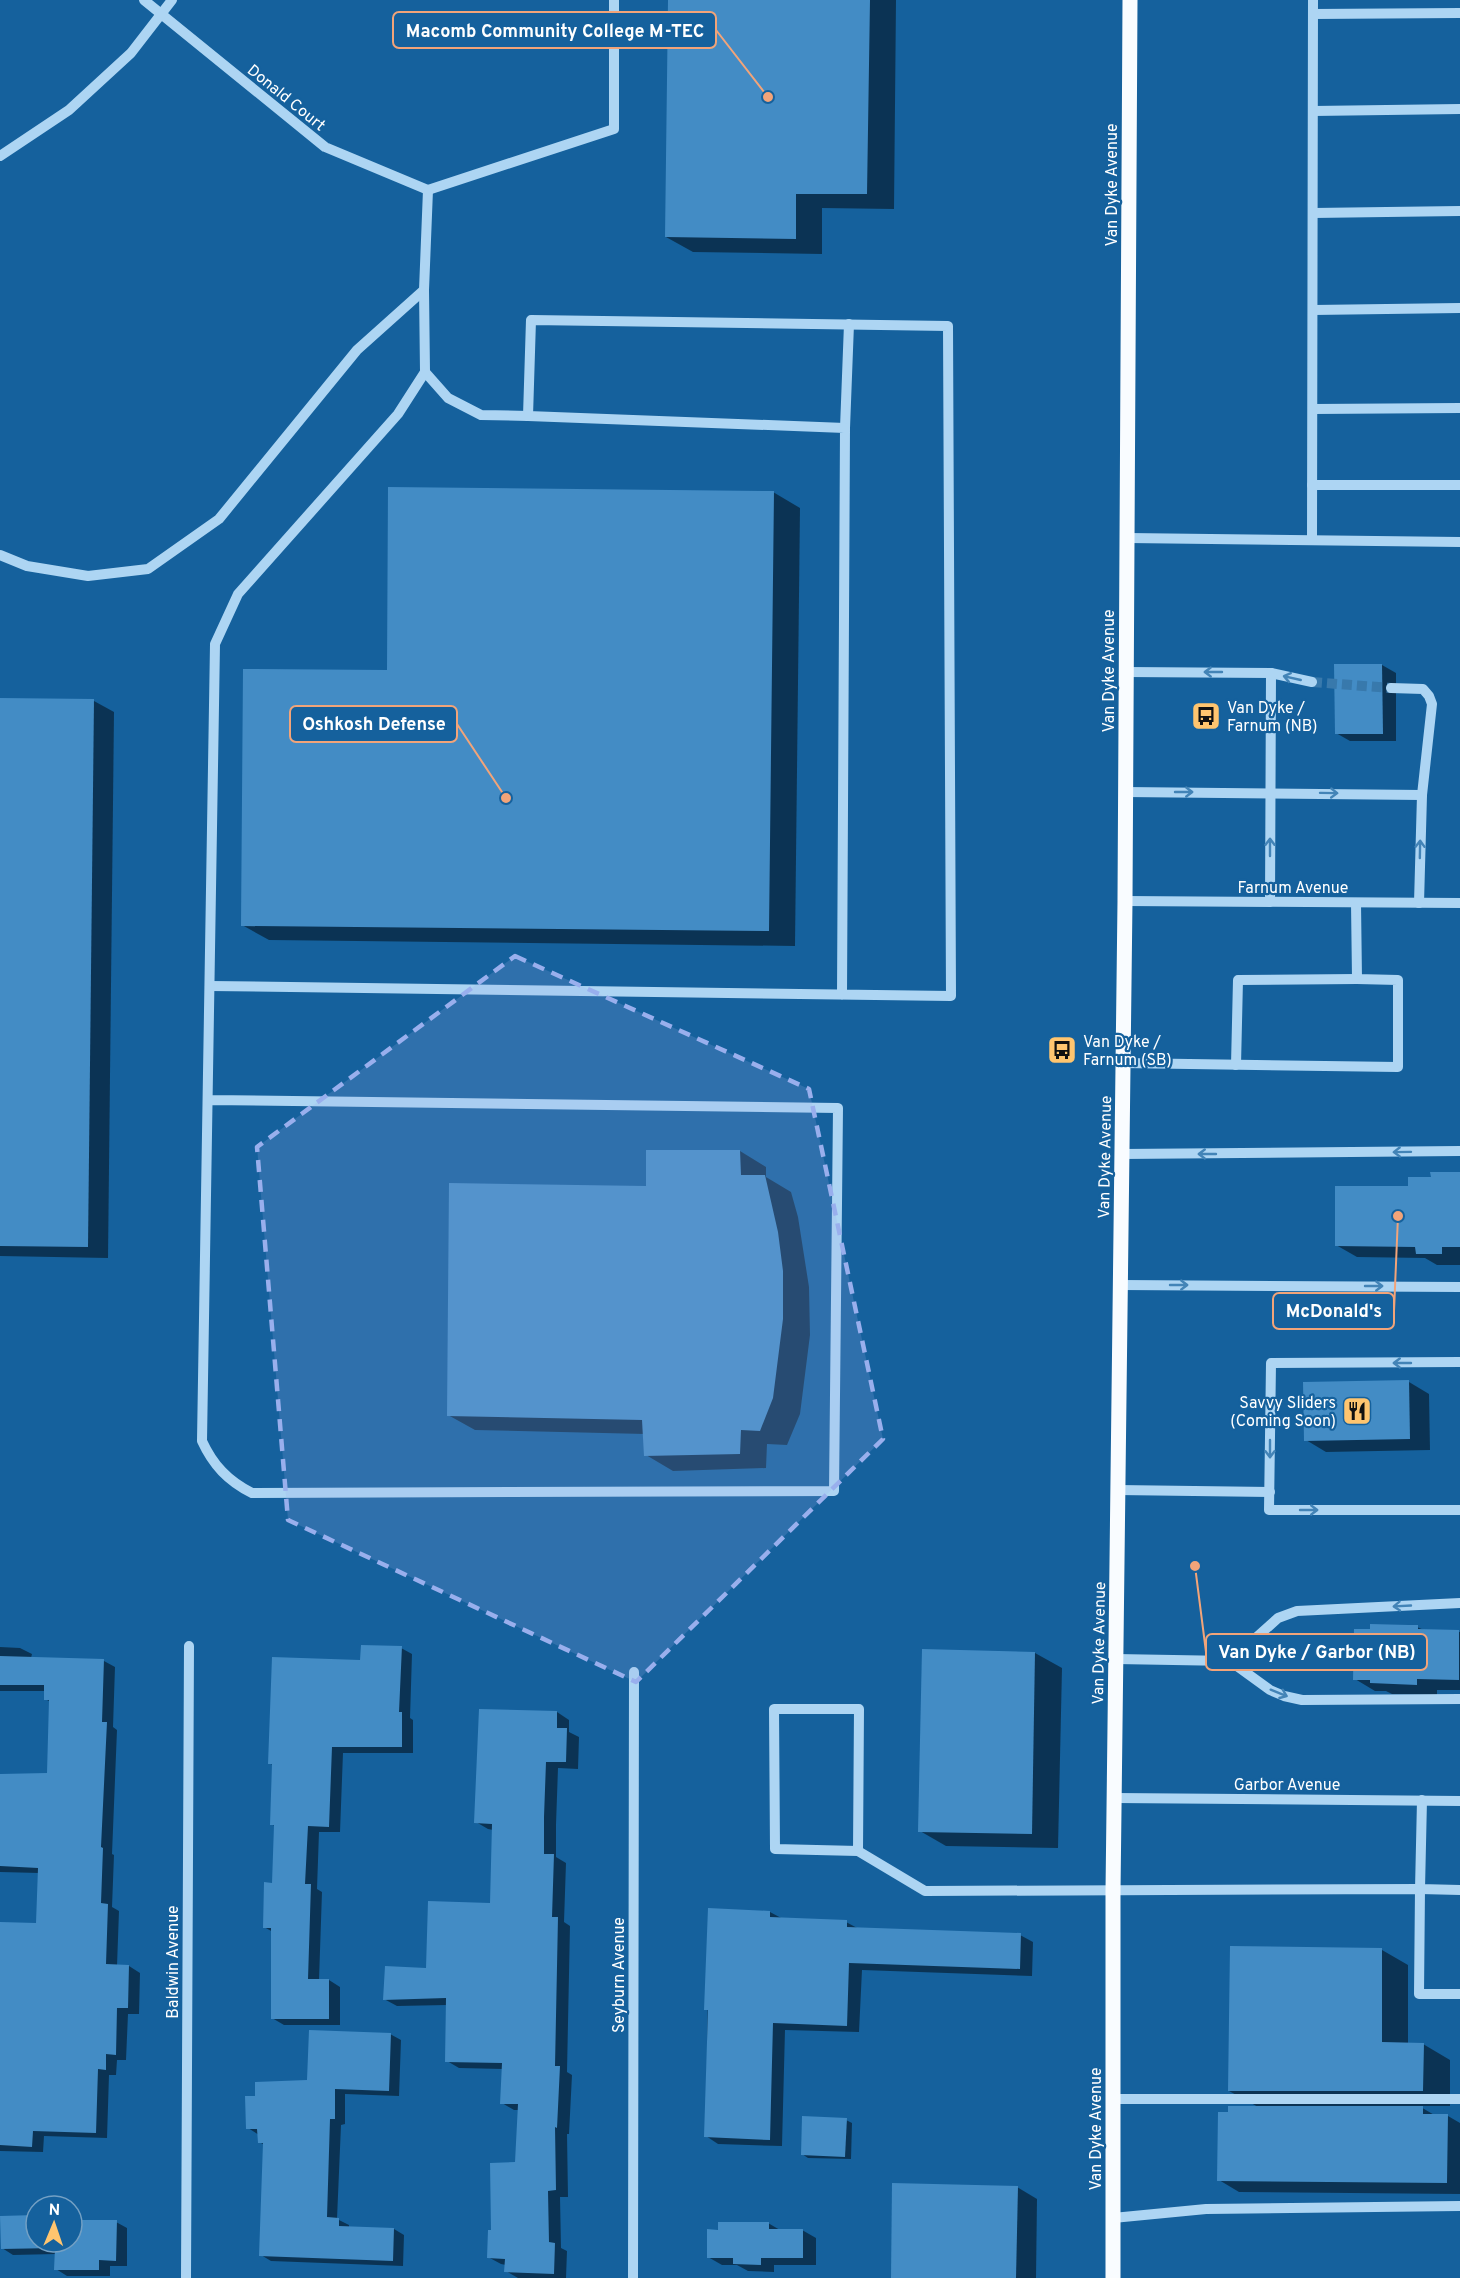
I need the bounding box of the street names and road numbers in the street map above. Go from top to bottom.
street label: Donald Court [243,61,329,136]
street label: Van Dyke Avenue [1103,123,1123,247]
street label: Van Dyke Avenue [1100,609,1120,733]
street label: Farnum Avenue [1238,879,1348,899]
street label: Van Dyke Avenue [1095,1095,1117,1219]
street label: Van Dyke Avenue [1089,1581,1111,1705]
street label: Garbor Avenue [1234,1776,1340,1796]
street label: Baldwin Avenue [164,1905,184,2019]
street label: Seyburn Avenue [610,1917,630,2033]
street label: Van Dyke Avenue [1087,2067,1107,2191]

